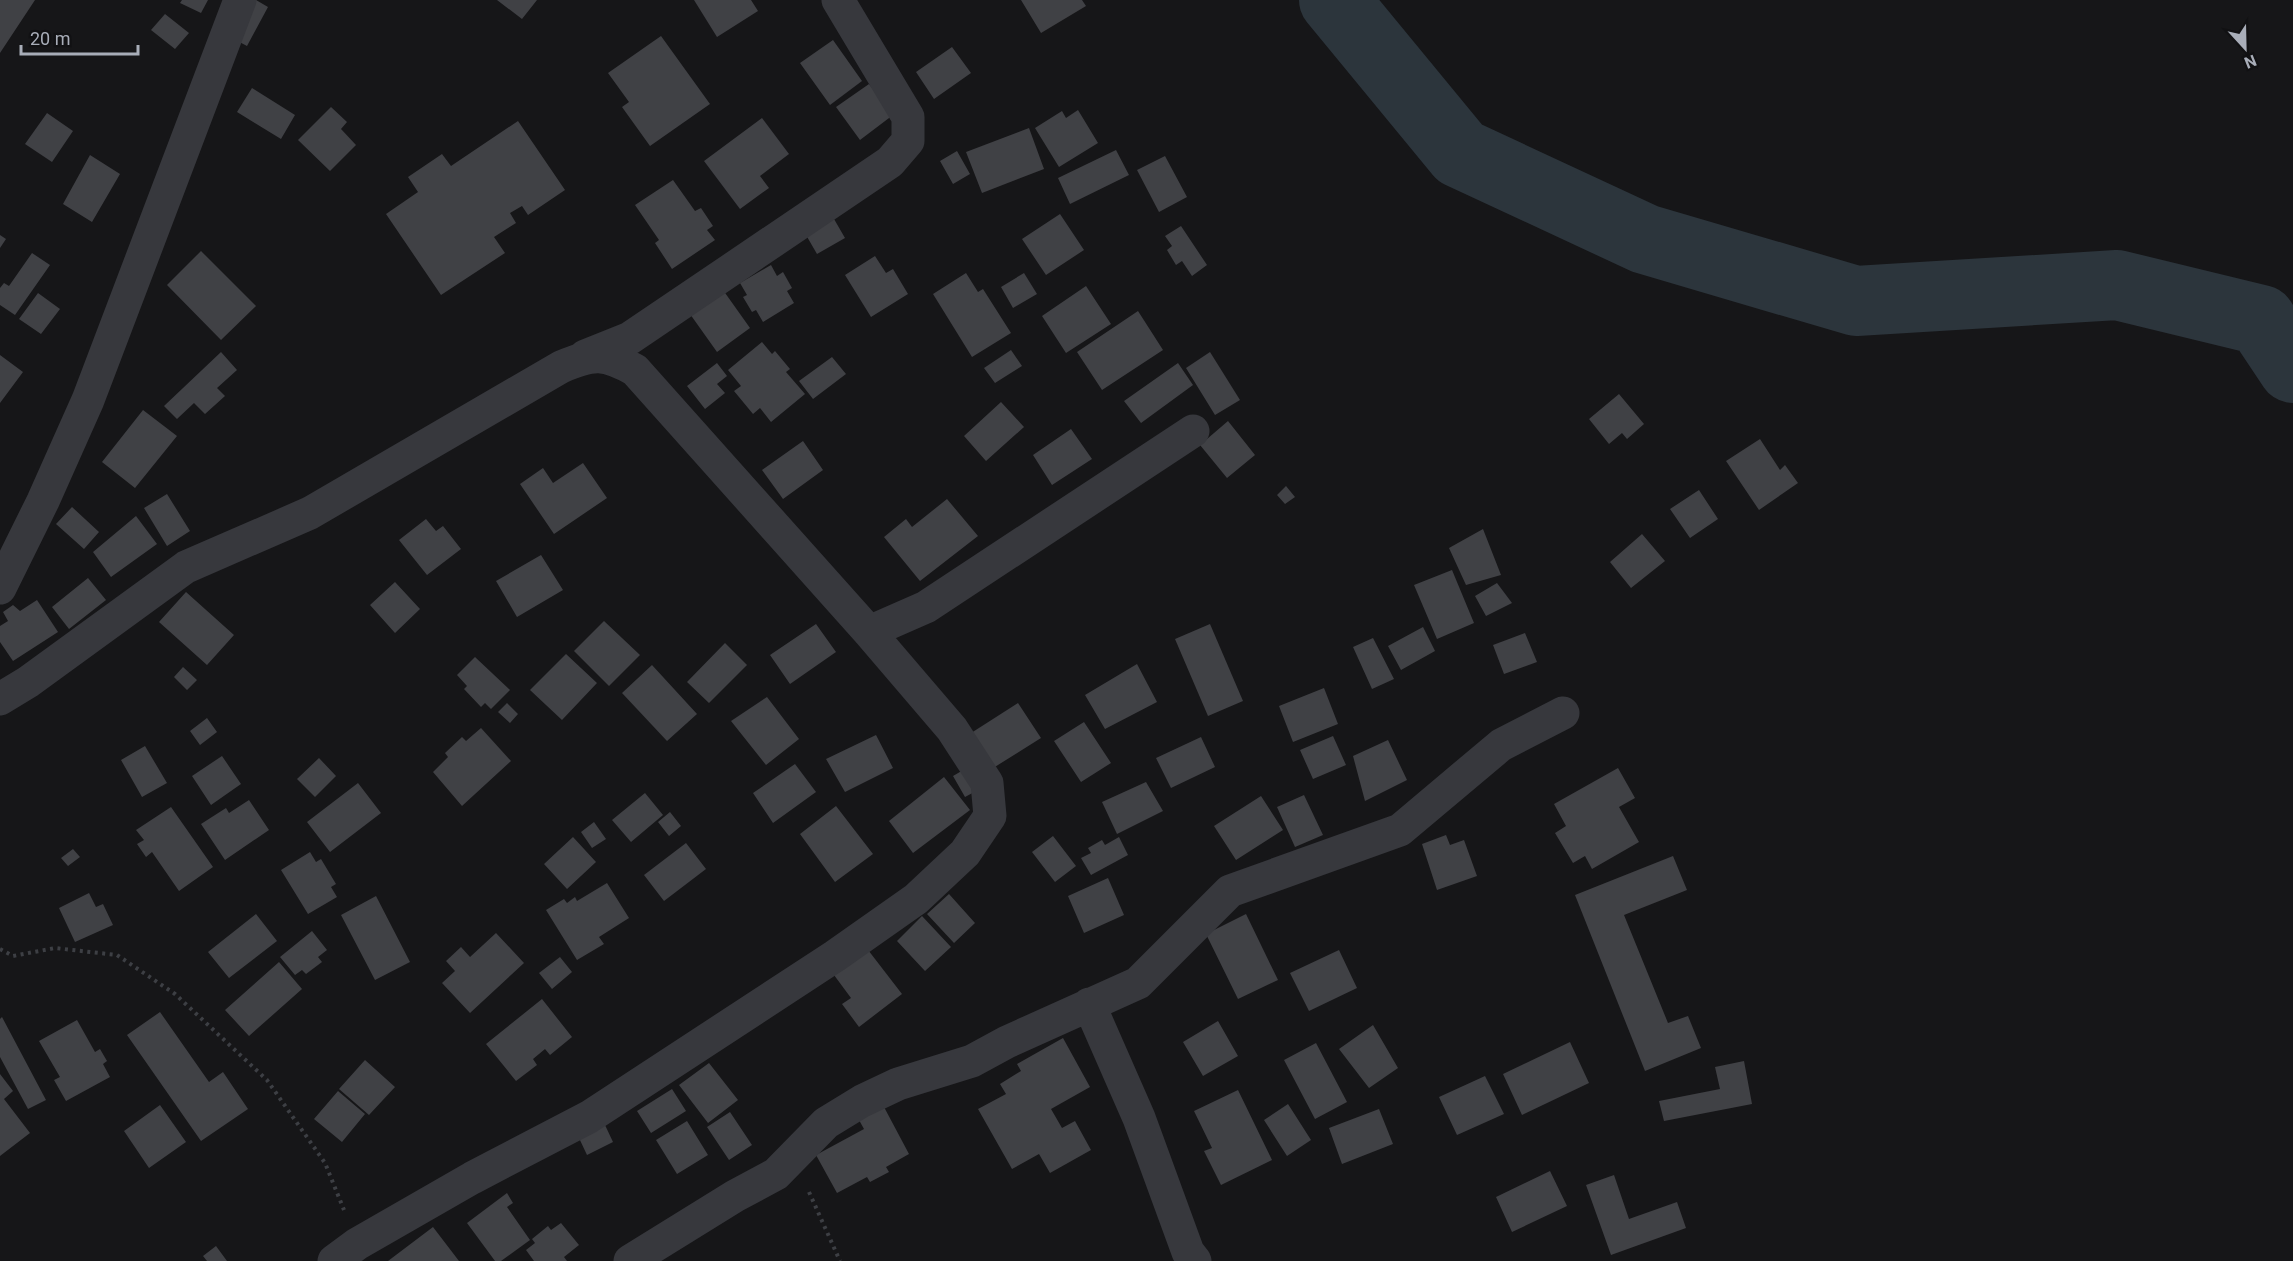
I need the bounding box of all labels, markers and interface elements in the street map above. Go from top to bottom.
scale bar [21,18,138,56]
north arrow [2215,18,2275,78]
text: 20 m [30,28,70,49]
text: N [2242,51,2259,72]

